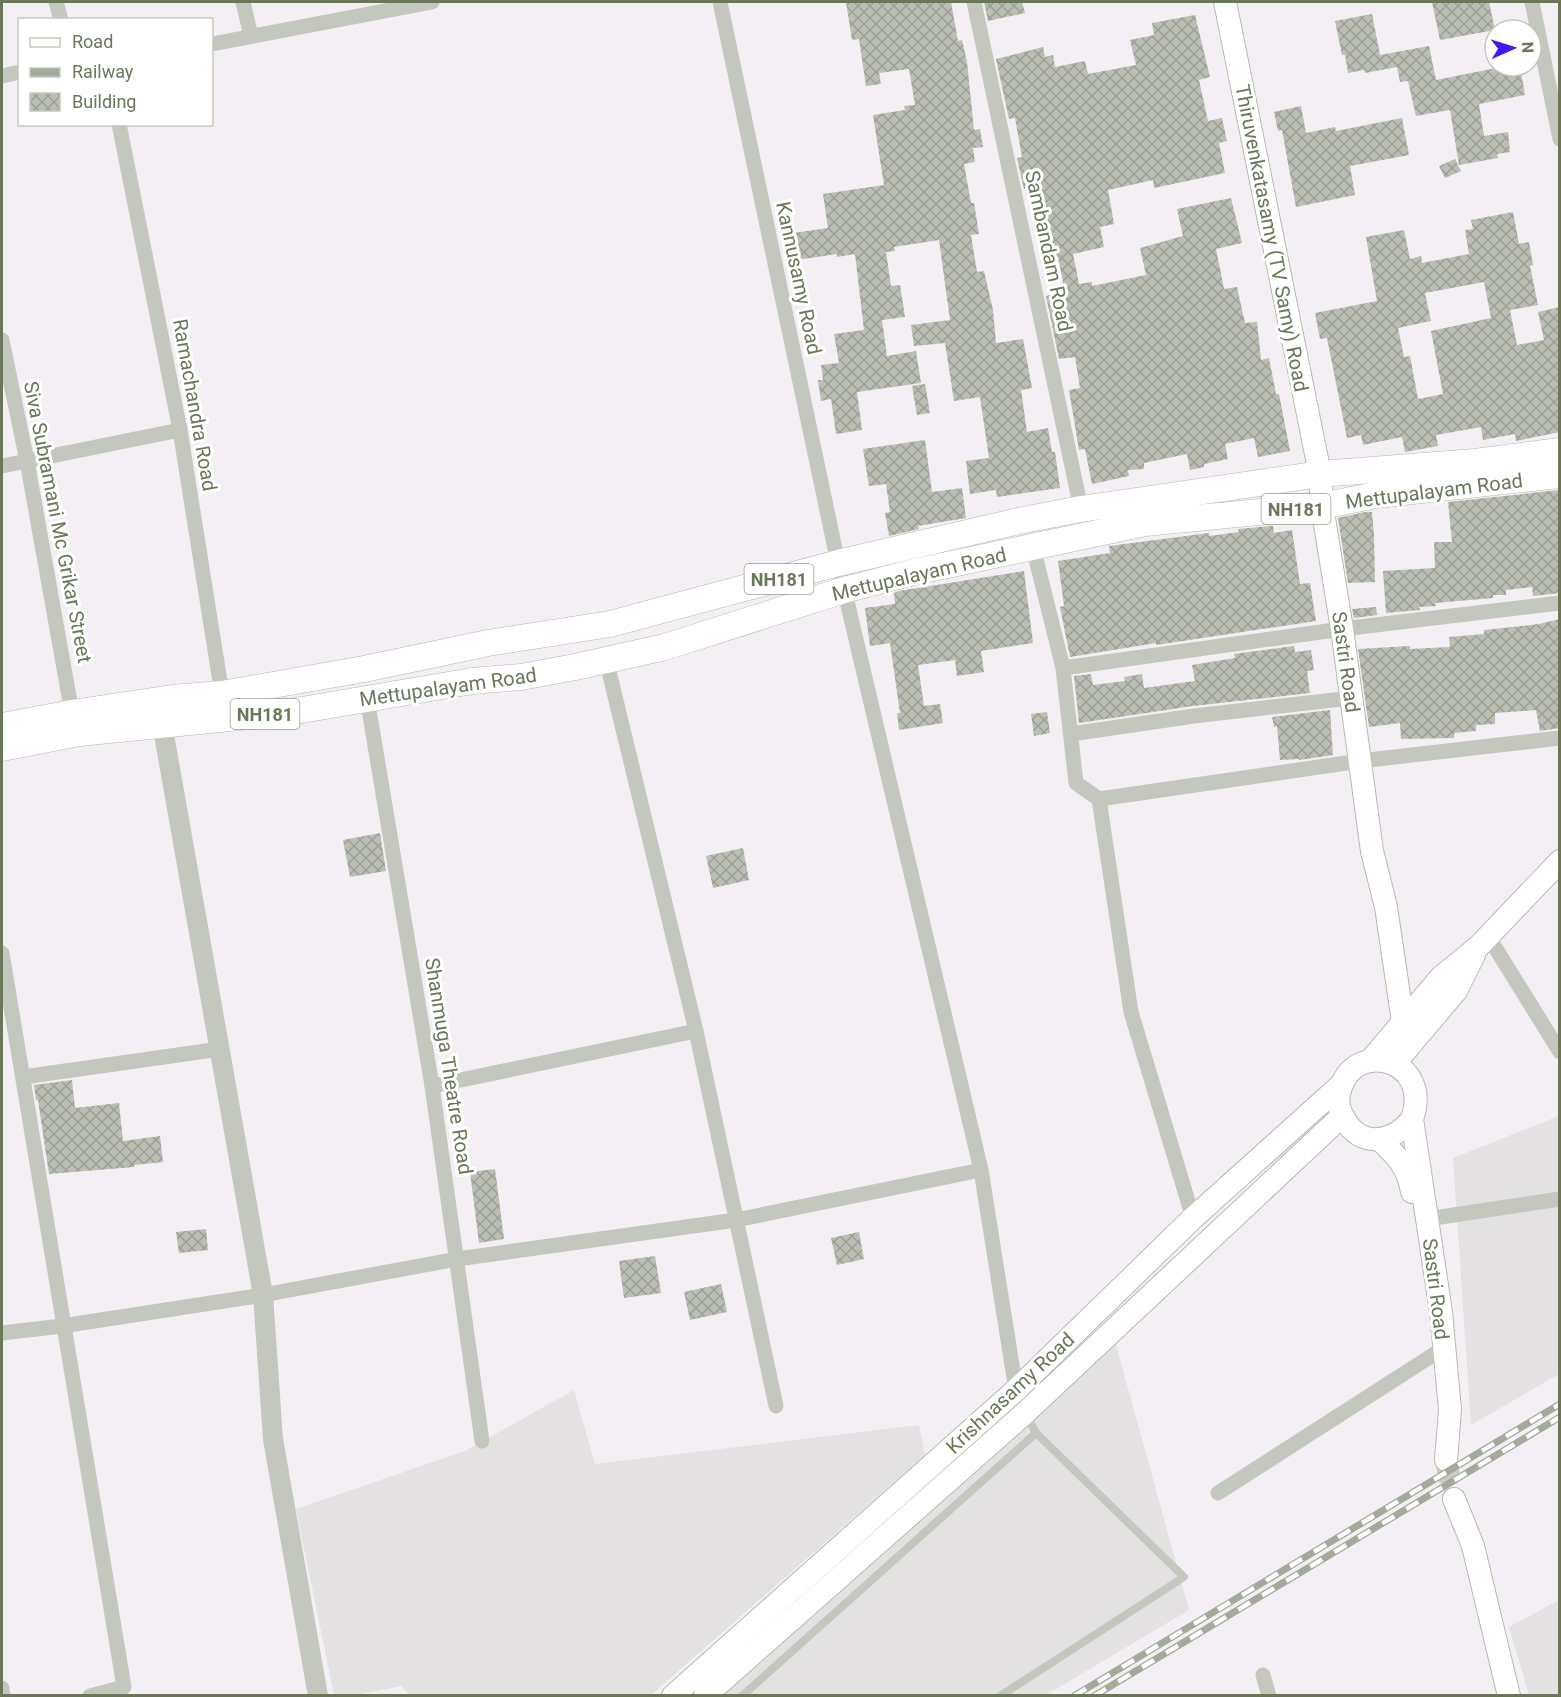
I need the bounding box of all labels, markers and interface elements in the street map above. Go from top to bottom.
legend [18,18,213,126]
north arrow [1483,18,1543,78]
text: Road [72,31,113,52]
text: N [1518,41,1537,53]
text: Railway [72,61,134,82]
street label: Thiruvenkatasamy (TV Samy) Road [1230,82,1314,394]
text: Building [72,91,136,112]
street label: Sambandam Road [1020,168,1078,334]
street label: Kannusamy Road [771,199,827,357]
street label: Ramachandra Road [168,317,222,493]
street label: Siva Subramani Mc Grikar Street [19,379,97,665]
street label: Mettupalayam Road [1344,468,1524,514]
road number: NH181 [1262,494,1330,524]
street label: Mettupalayam Road [829,542,1009,606]
road number: NH181 [744,564,814,594]
street label: Sastri Road [1327,610,1365,714]
street label: Mettupalayam Road [358,663,538,711]
road number: NH181 [230,699,300,729]
street label: Shanmuga Theatre Road [420,956,478,1176]
street label: Sastri Road [1418,1237,1454,1341]
street label: Krishnasamy Road [941,1327,1079,1459]

